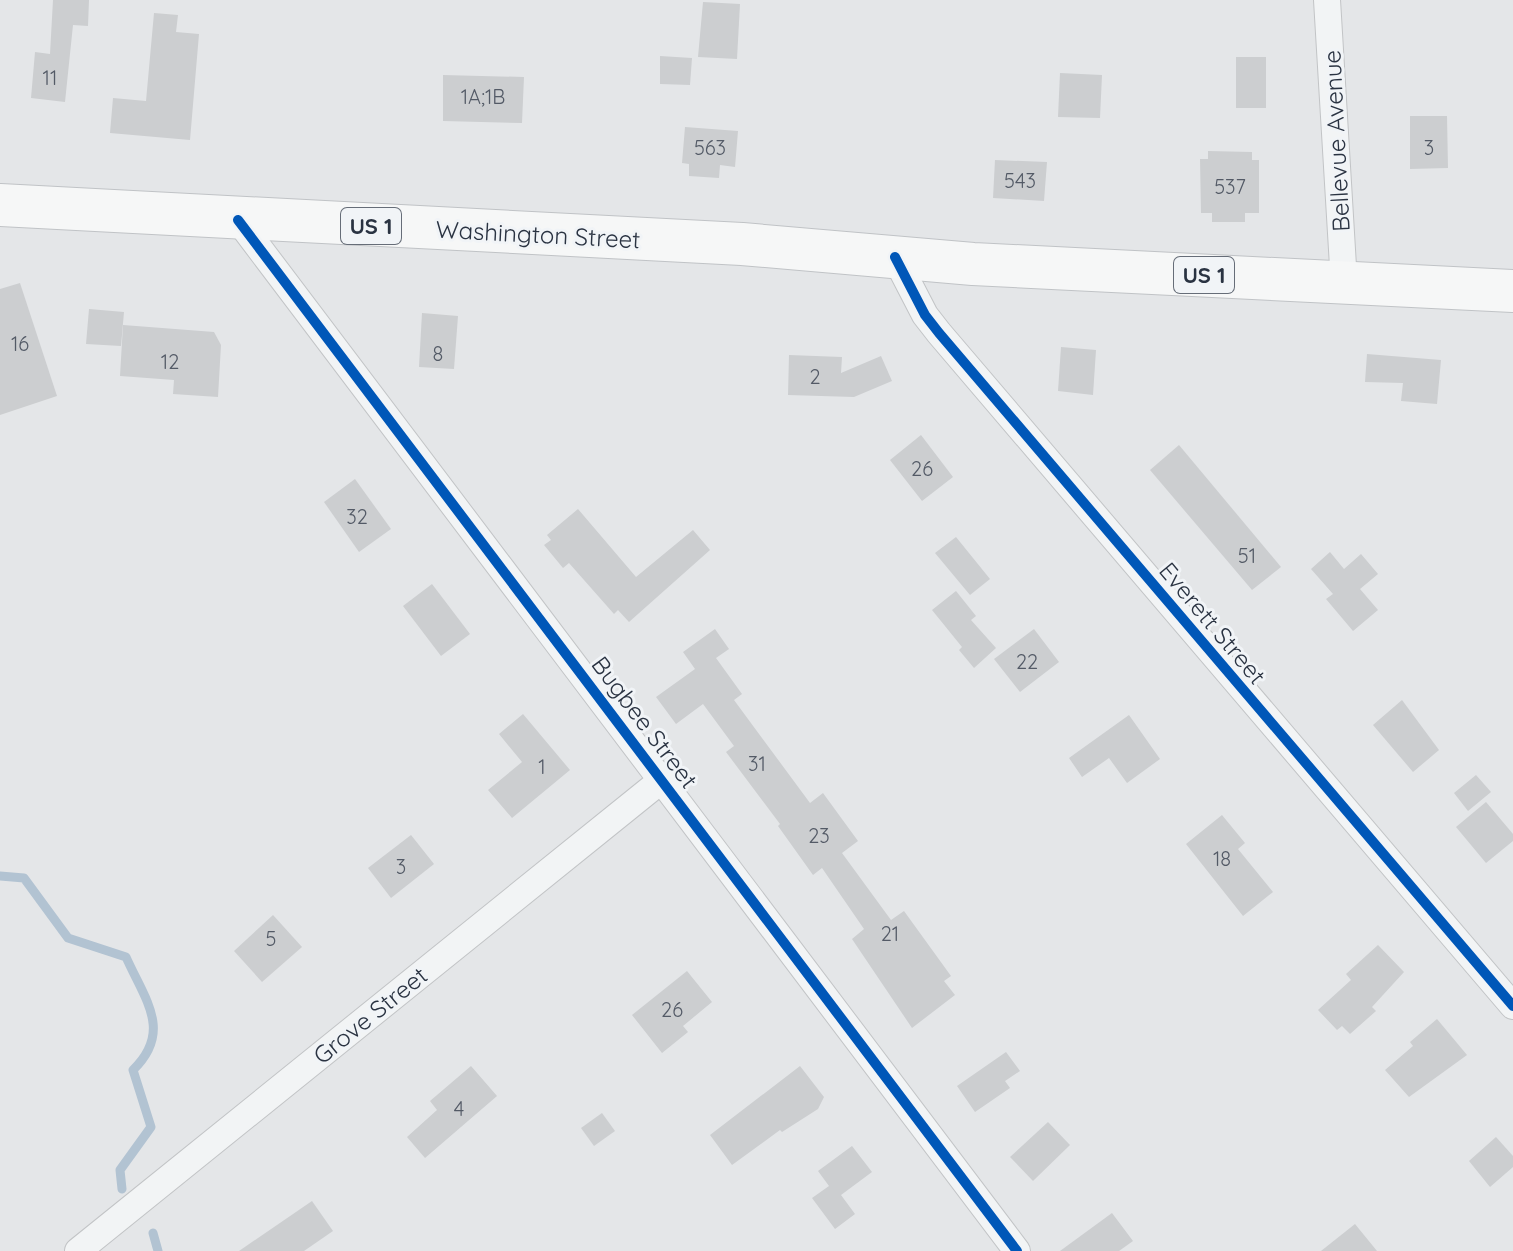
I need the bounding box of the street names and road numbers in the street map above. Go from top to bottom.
street label: Bellevue Avenue [1316,49,1356,233]
road number: US 1 [341,208,401,244]
street label: Washington Street [435,214,641,254]
road number: US 1 [1174,257,1234,293]
street label: Everett Street [1153,556,1273,690]
street label: Bugbee Street [586,650,704,794]
street label: Grove Street [307,960,433,1070]

